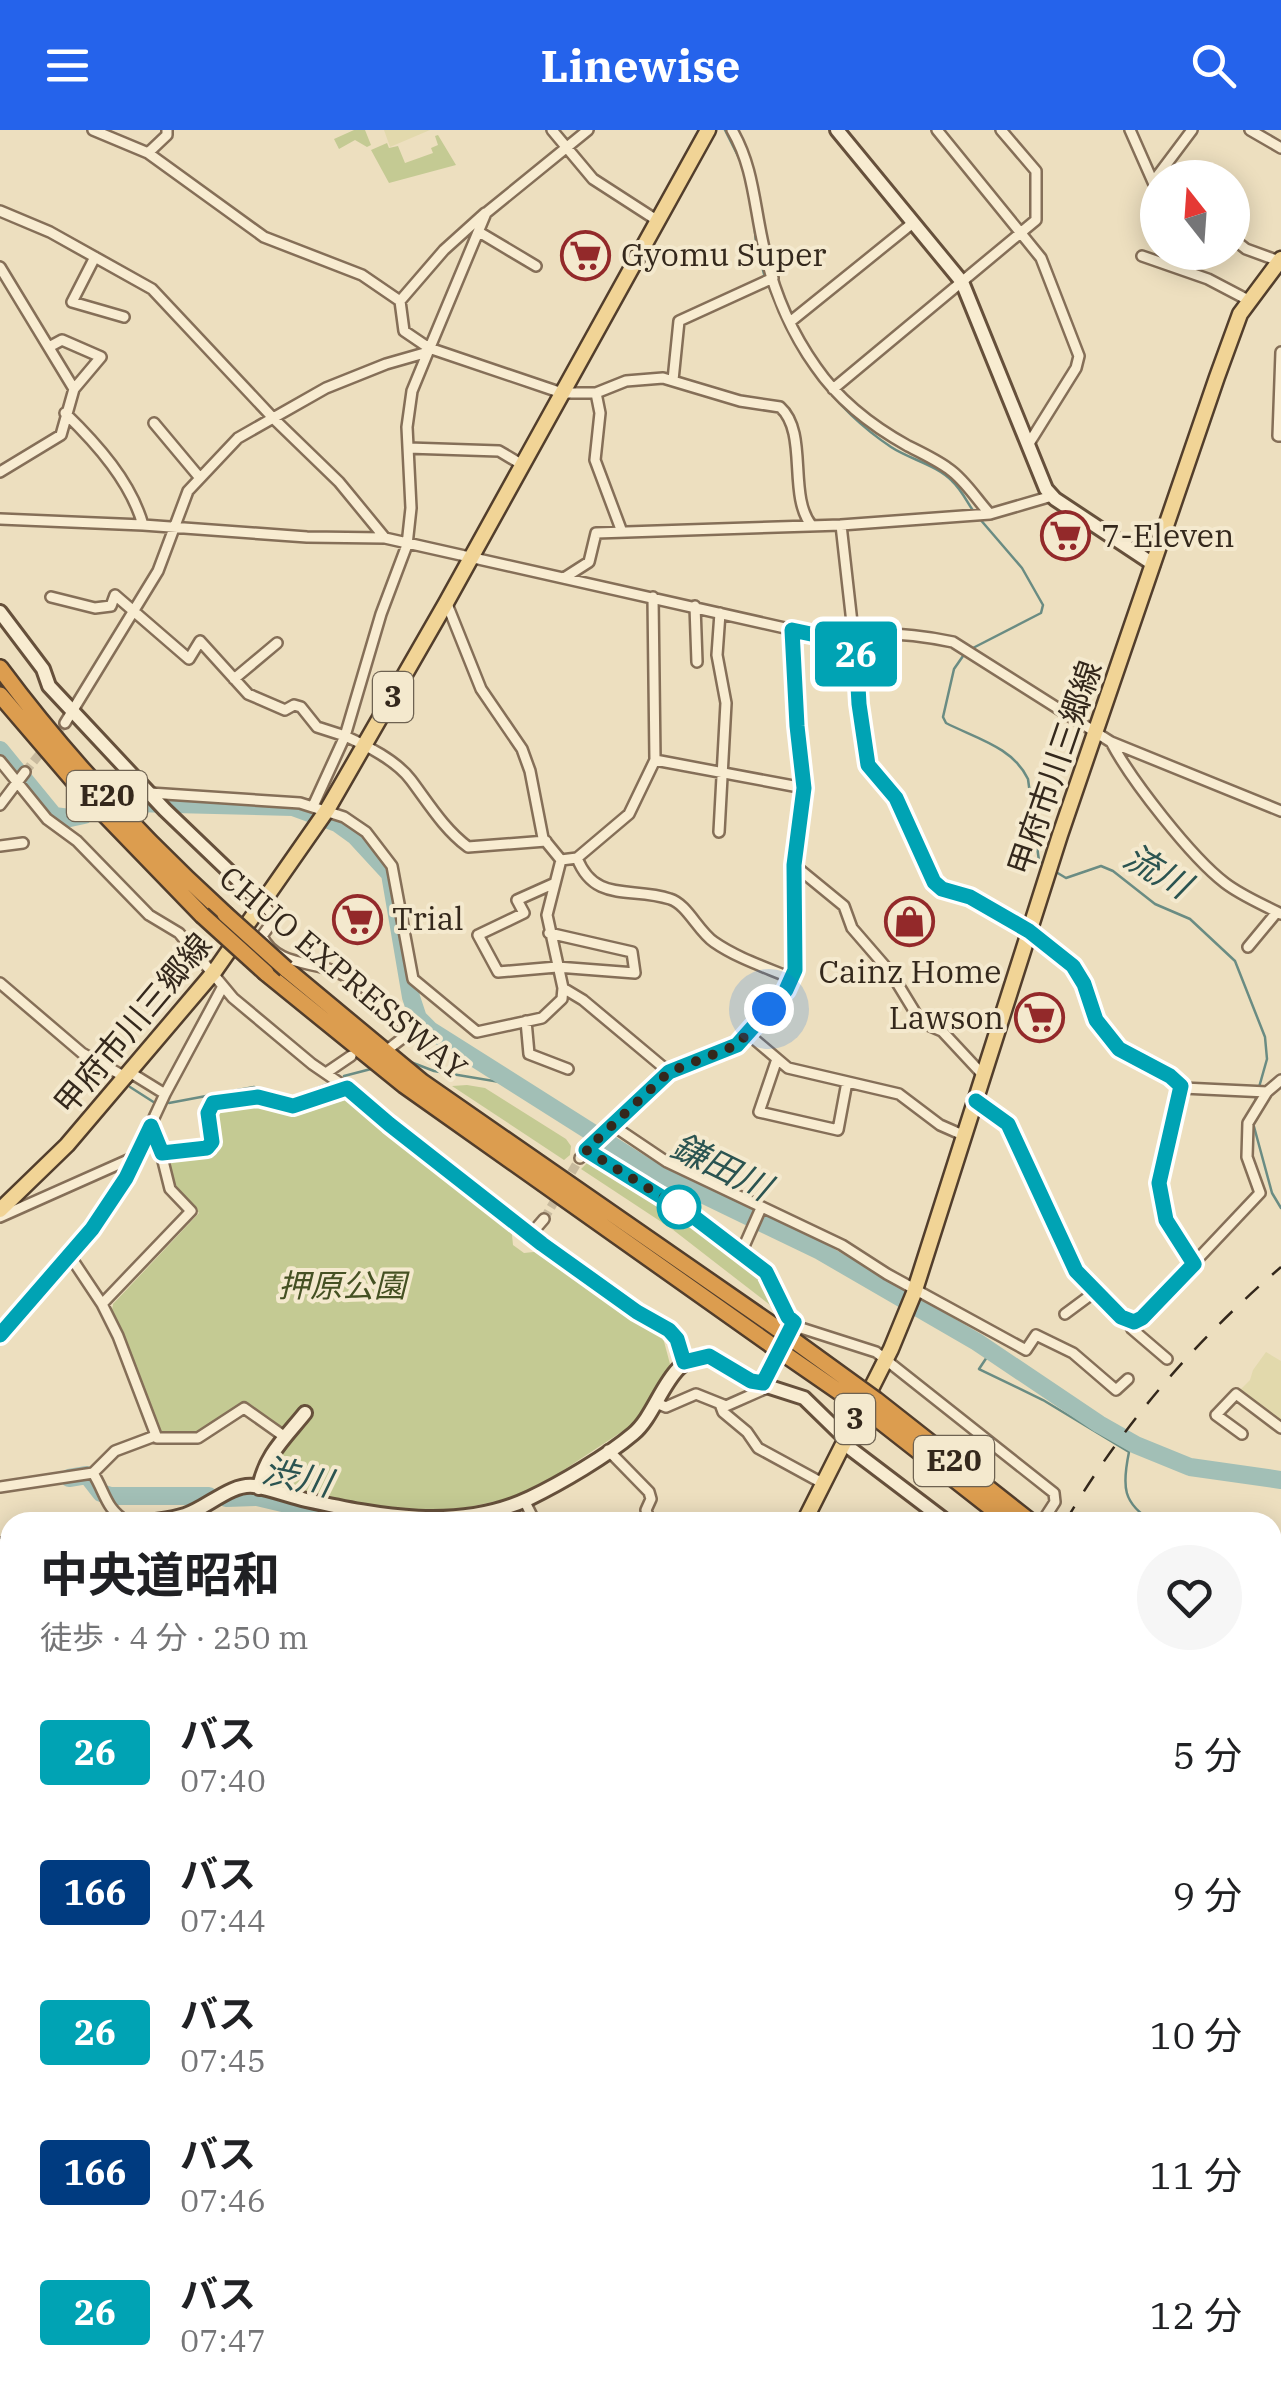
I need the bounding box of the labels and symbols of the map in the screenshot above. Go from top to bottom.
north arrow [1140,160,1250,270]
supermarket icon: Gyomu Super [560,229,612,281]
place label: Gyomu Super [621,233,827,275]
supermarket icon: 7-Eleven [1040,510,1092,562]
place label: 7-Eleven [1101,514,1234,556]
line badge: 26 [811,622,901,686]
street label: 甲府市川三郷線 [998,655,1110,880]
road number: 3 [373,672,413,722]
road number: E20 [67,771,147,821]
water label: 流川 [1116,833,1203,910]
street label: CHUO EXPRESSWAY [211,856,476,1088]
supermarket icon: Trial [331,893,383,945]
shop icon: Cainz Home [884,896,936,948]
place label: Trial [392,897,464,939]
street label: 甲府市川三郷線 [44,924,220,1123]
place label: Cainz Home [818,950,1002,992]
your location [744,984,794,1034]
supermarket icon: Lawson [1013,992,1065,1044]
place label: Lawson [889,996,1004,1038]
water label: 鎌田川 [664,1122,782,1212]
unlabelled marker [658,1186,700,1228]
park label: 押原公園 [278,1264,410,1306]
road number: 3 [835,1394,875,1444]
road number: E20 [914,1436,994,1486]
water label: 渋川 [258,1446,340,1507]

